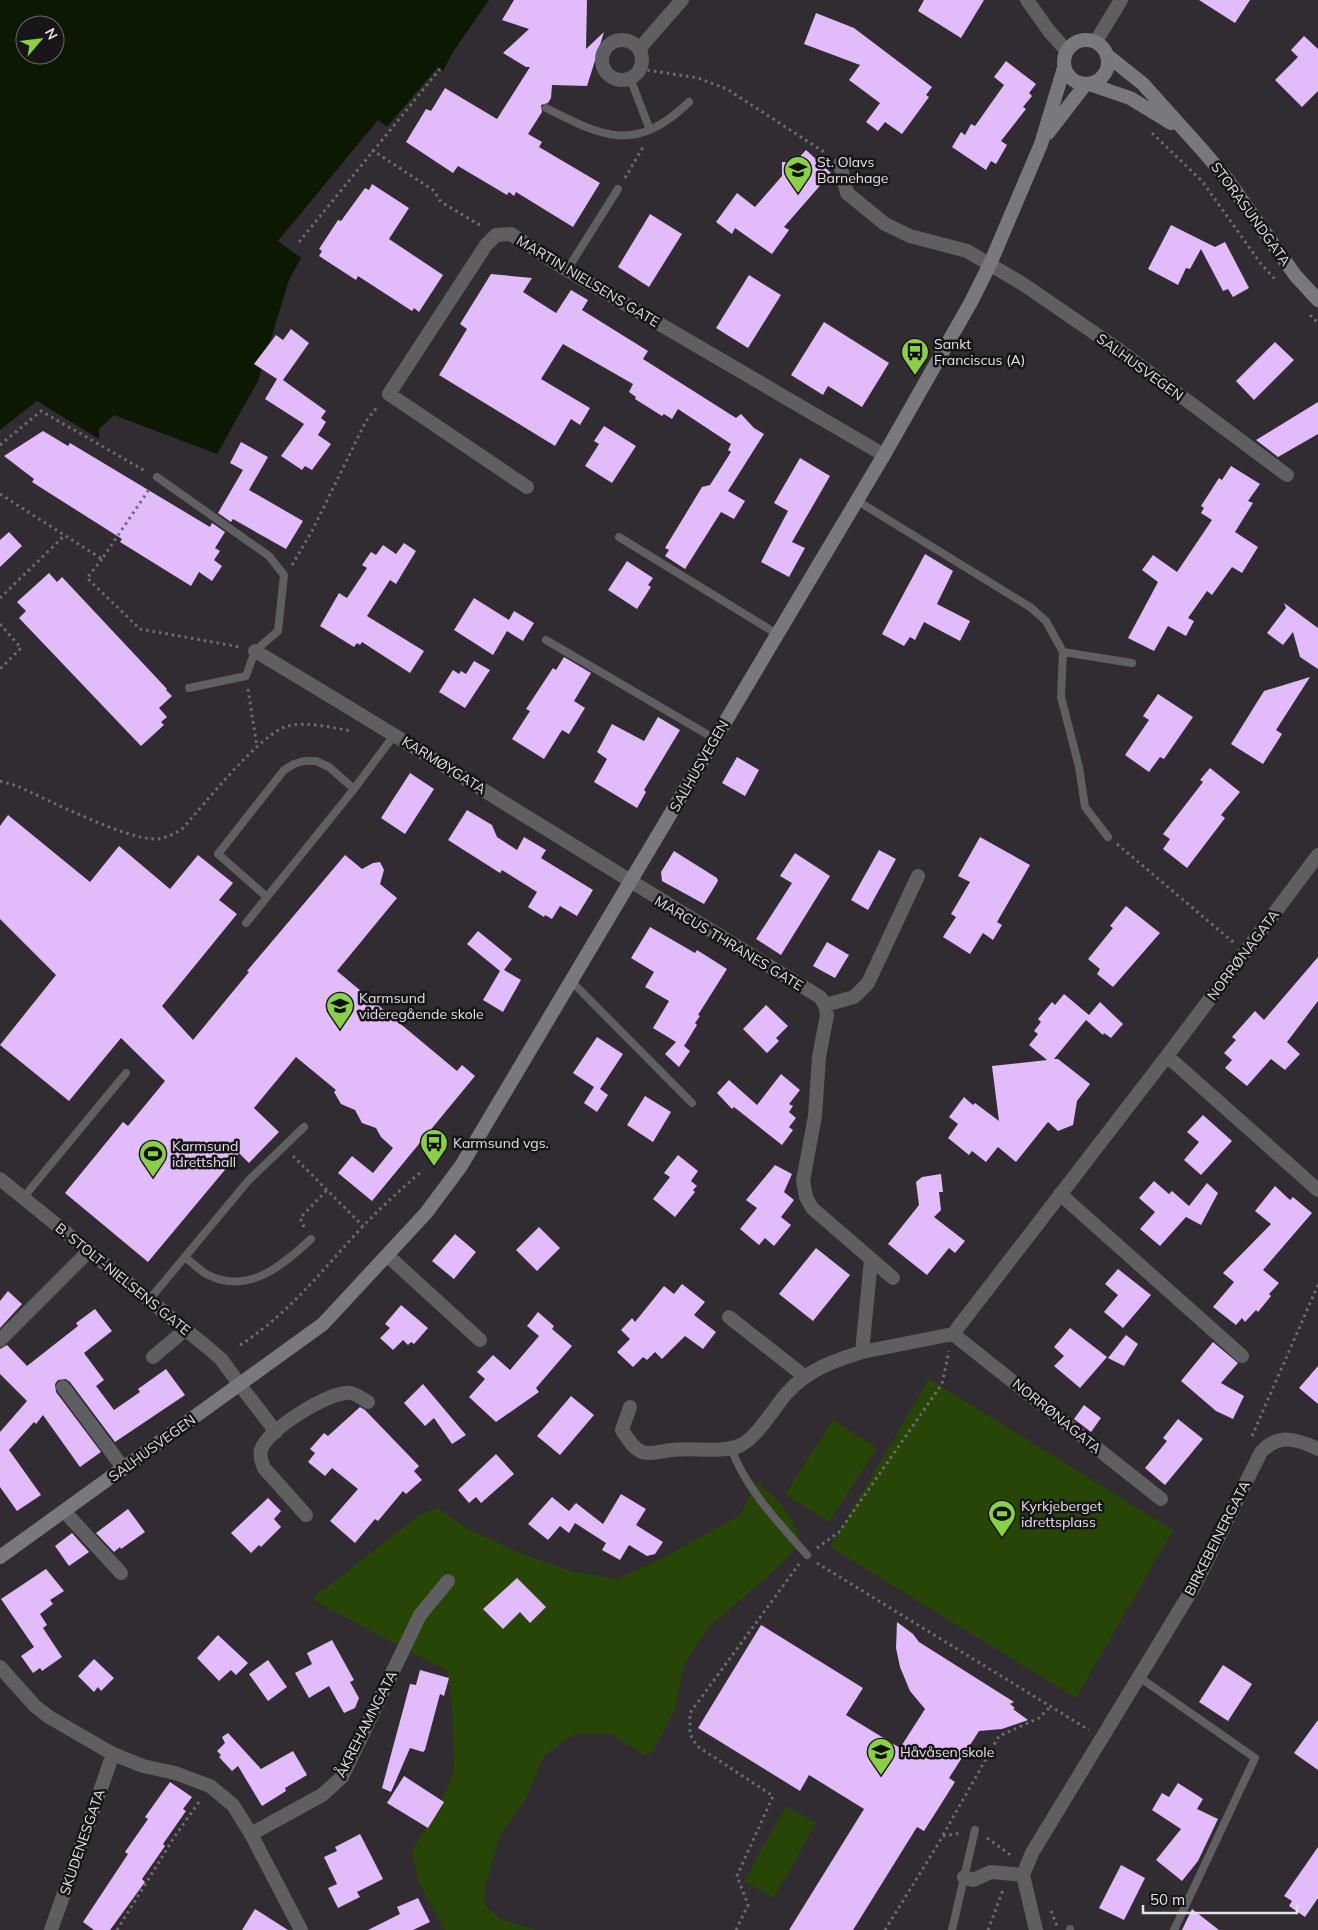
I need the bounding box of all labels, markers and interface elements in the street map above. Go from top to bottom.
north arrow [15,15,65,65]
text: N [41,25,62,43]
place label: St. Olavs Barnehage [817,153,888,187]
school or university icon: St. Olavs Barnehage [783,155,813,194]
street label: STORASUNDGATA [1207,159,1295,270]
street label: MARTIN NIELSENS GATE [513,231,663,331]
street label: SALHUSVEGEN [1093,329,1187,405]
place label: Sankt Franciscus (A) [934,335,1025,369]
bus stop icon: Sankt Franciscus (A) [900,337,930,376]
street label: SALHUSVEGEN [665,717,733,815]
street label: KARMØYGATA [399,732,490,798]
street label: MARCUS THRANES GATE [651,891,807,995]
street label: NORRØNAGATA [1203,905,1283,1004]
place label: Karmsund videregående skole [359,989,484,1023]
school or university icon: Karmsund videregående skole [325,991,355,1030]
bus stop icon: Karmsund vgs. [419,1128,449,1167]
place label: Karmsund vgs. [453,1134,549,1152]
place label: Karmsund idrettshall [172,1137,238,1171]
sports icon: Karmsund idrettshall [138,1139,168,1178]
street label: B. STOLT-NIELSENS GATE [52,1219,194,1339]
street label: NORRØNAGATA [1009,1375,1106,1458]
street label: SALHUSVEGEN [105,1410,199,1486]
street label: BIRKEBEINERGATA [1180,1477,1254,1599]
place label: Kyrkjeberget idrettsplass [1021,1497,1102,1531]
sports icon: Kyrkjeberget idrettsplass [987,1499,1017,1538]
street label: ÅKREHAMNGATA [331,1667,401,1781]
school or university icon: Håvåsen skole [866,1737,896,1776]
place label: Håvåsen skole [900,1743,994,1761]
street label: SKUDENESGATA [55,1786,109,1897]
scale bar [1143,1882,1297,1914]
text: 50 m [1150,1890,1185,1909]

